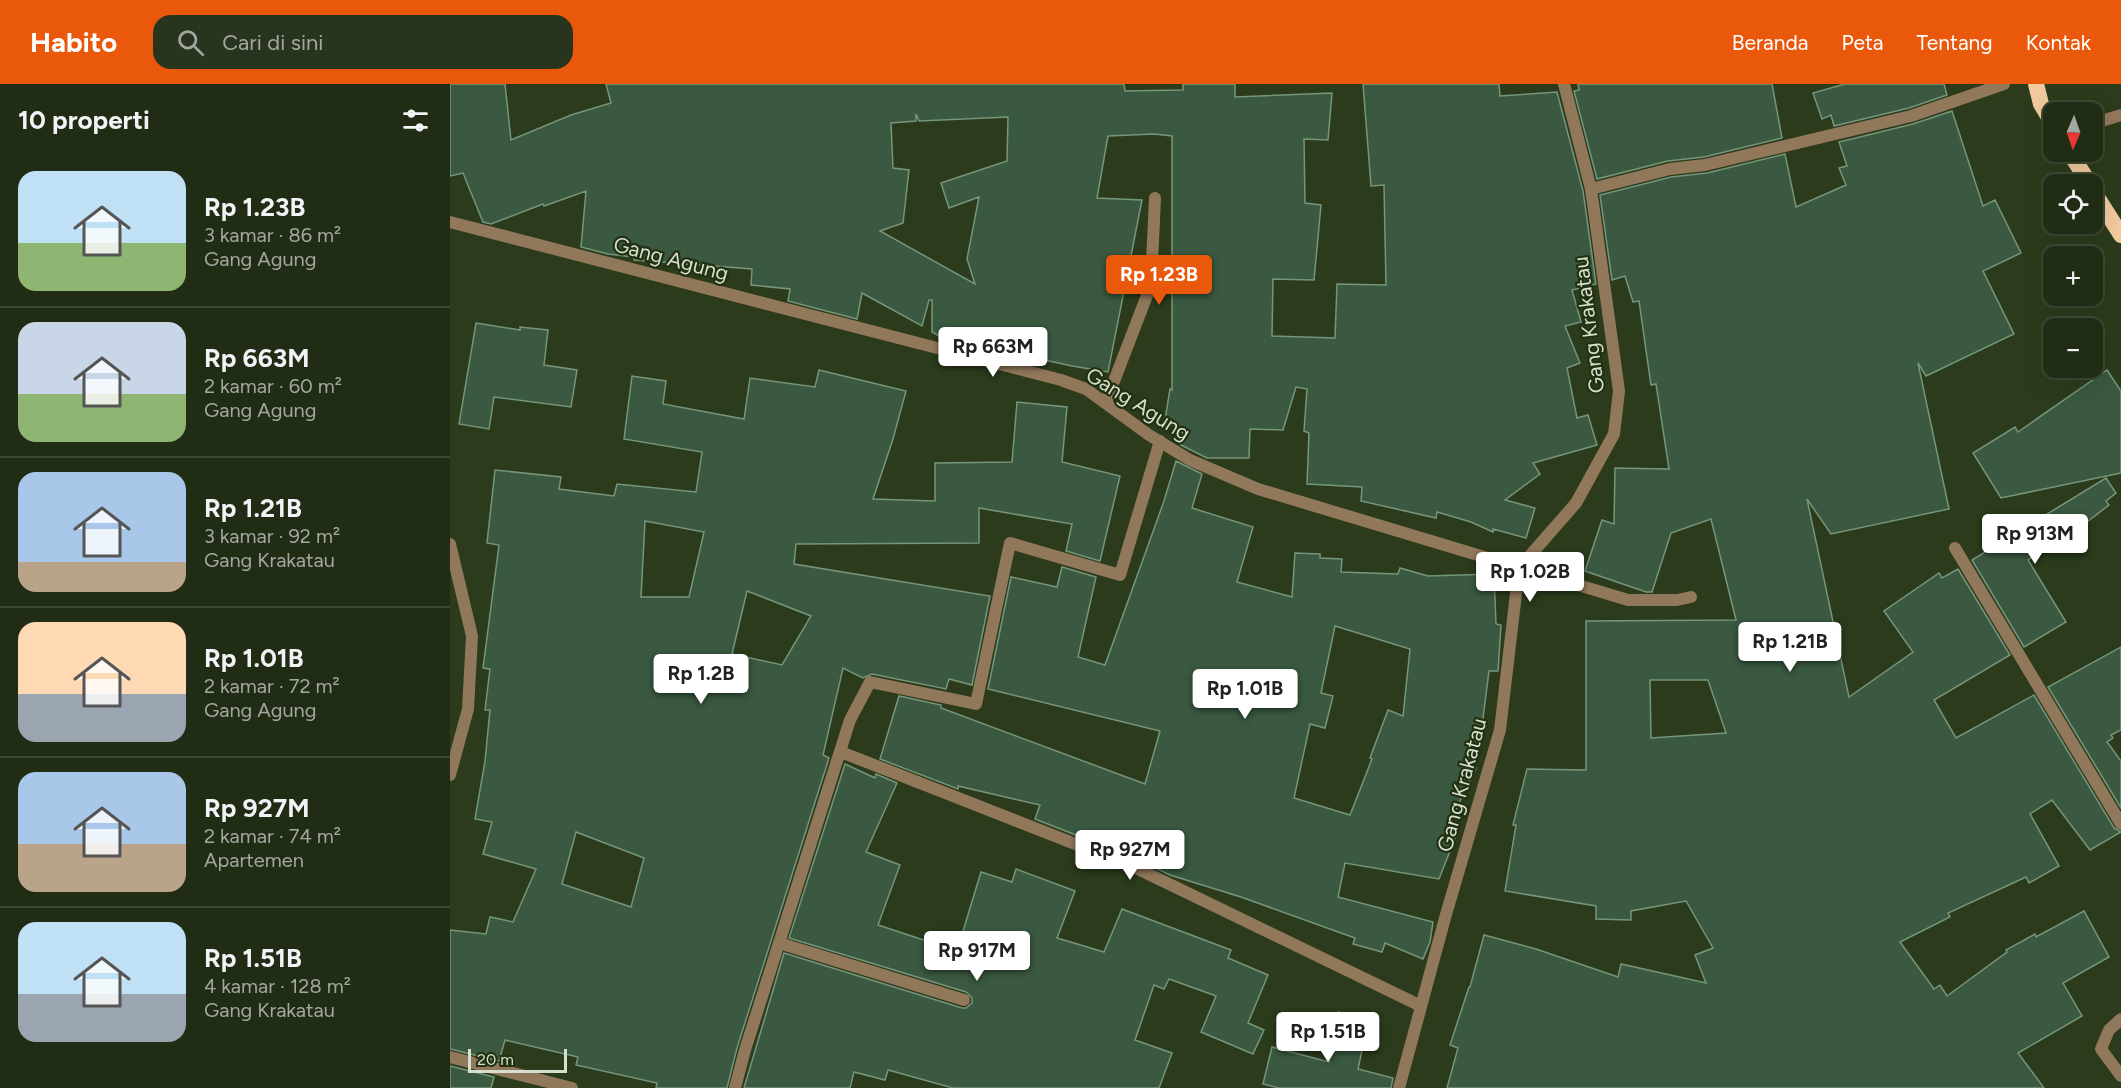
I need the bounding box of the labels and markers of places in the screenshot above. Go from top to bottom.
pin: Rp 1.23B [1097,255,1221,306]
pin: Rp 663M [938,327,1048,378]
pin: Rp 913M [1980,514,2090,565]
pin: Rp 1.02B [1468,552,1592,603]
pin: Rp 1.21B [1728,622,1852,673]
pin: Rp 1.2B [646,654,756,705]
pin: Rp 1.01B [1183,669,1307,720]
pin: Rp 927M [1075,830,1185,881]
pin: Rp 917M [922,931,1032,982]
pin: Rp 1.51B [1266,1012,1390,1063]

